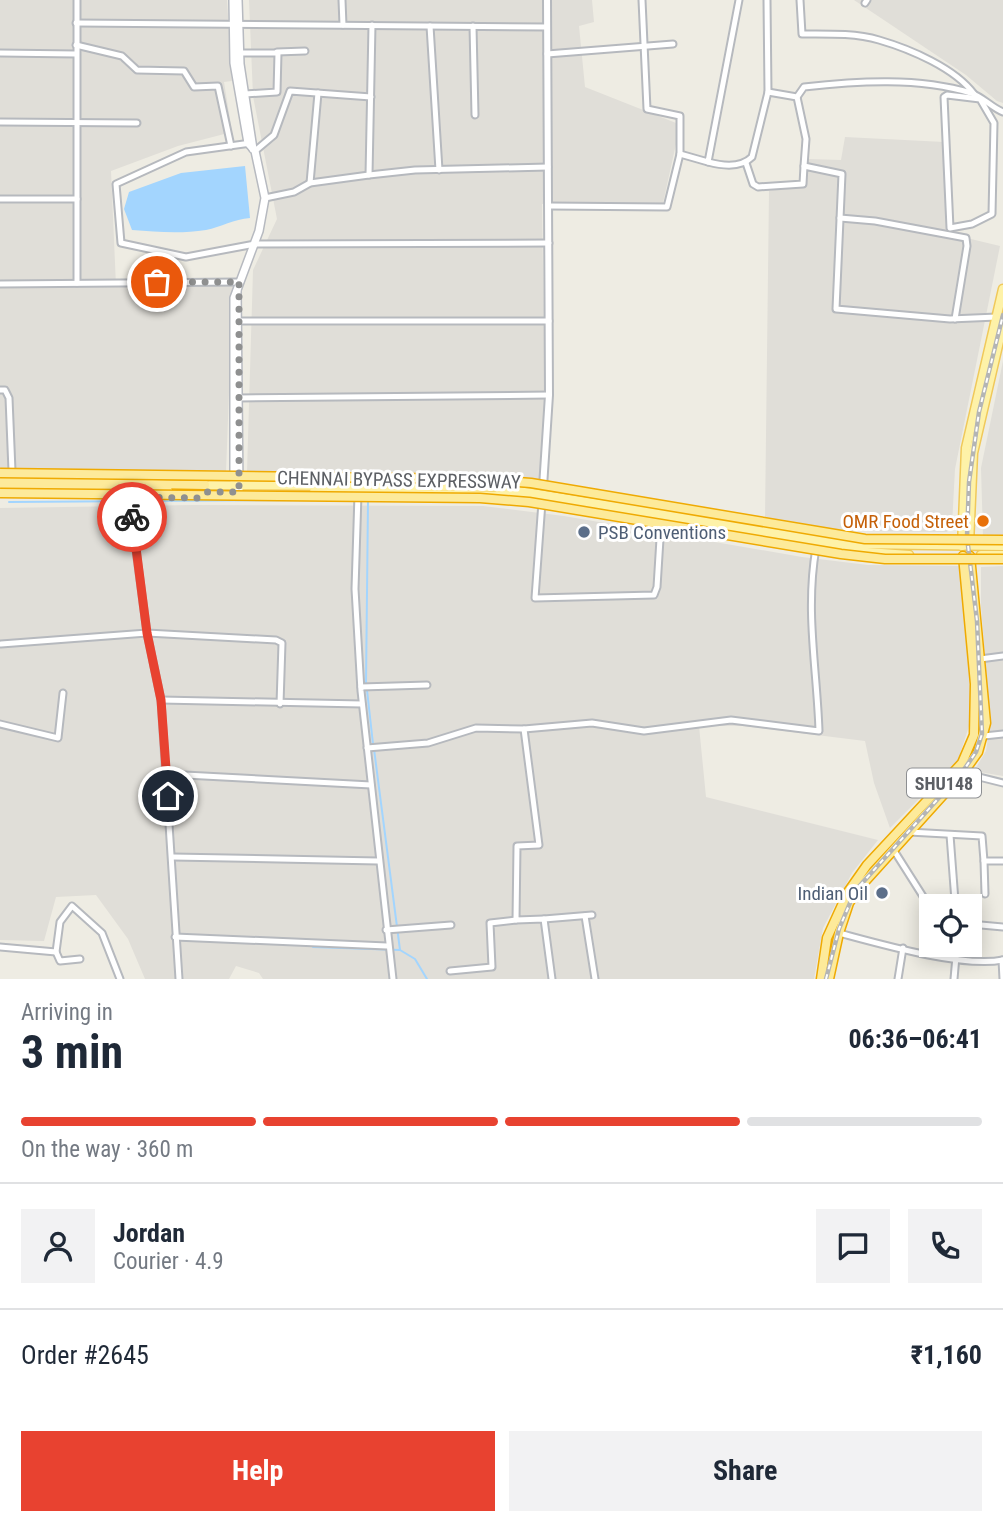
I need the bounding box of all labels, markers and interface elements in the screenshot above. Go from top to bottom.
pin [127,252,187,312]
icon: bag [138,263,176,301]
street label: CHENNAI BYPASS EXPRESSWAY [277,466,521,494]
courier [97,482,167,552]
icon: bike [113,498,151,536]
place label: OMR Food Street [842,510,969,533]
marker: OMR Food Street [975,513,991,529]
place label: PSB Conventions [598,521,726,544]
marker: PSB Conventions [576,524,592,540]
pin [138,766,198,826]
road number: SHU148 [907,768,981,798]
icon: home [149,777,187,815]
place label: Indian Oil [797,882,868,905]
marker: Indian Oil [874,885,890,901]
map controls [919,894,982,957]
button: locate [919,894,982,957]
text: Arriving in [21,999,113,1026]
text: 06:36–06:41 [848,1024,982,1054]
text: 3 min [21,1025,123,1079]
text: On the way · 360 m [21,1136,193,1163]
button: person [21,1209,95,1283]
button: chat [816,1209,890,1283]
button: phone [908,1209,982,1283]
text: Jordan [113,1218,185,1248]
text: Courier · 4.9 [113,1248,224,1275]
text: Order #2645 [21,1340,149,1370]
text: ₹1,160 [911,1340,982,1370]
button: Help [21,1431,495,1511]
button: Share [509,1431,982,1511]

